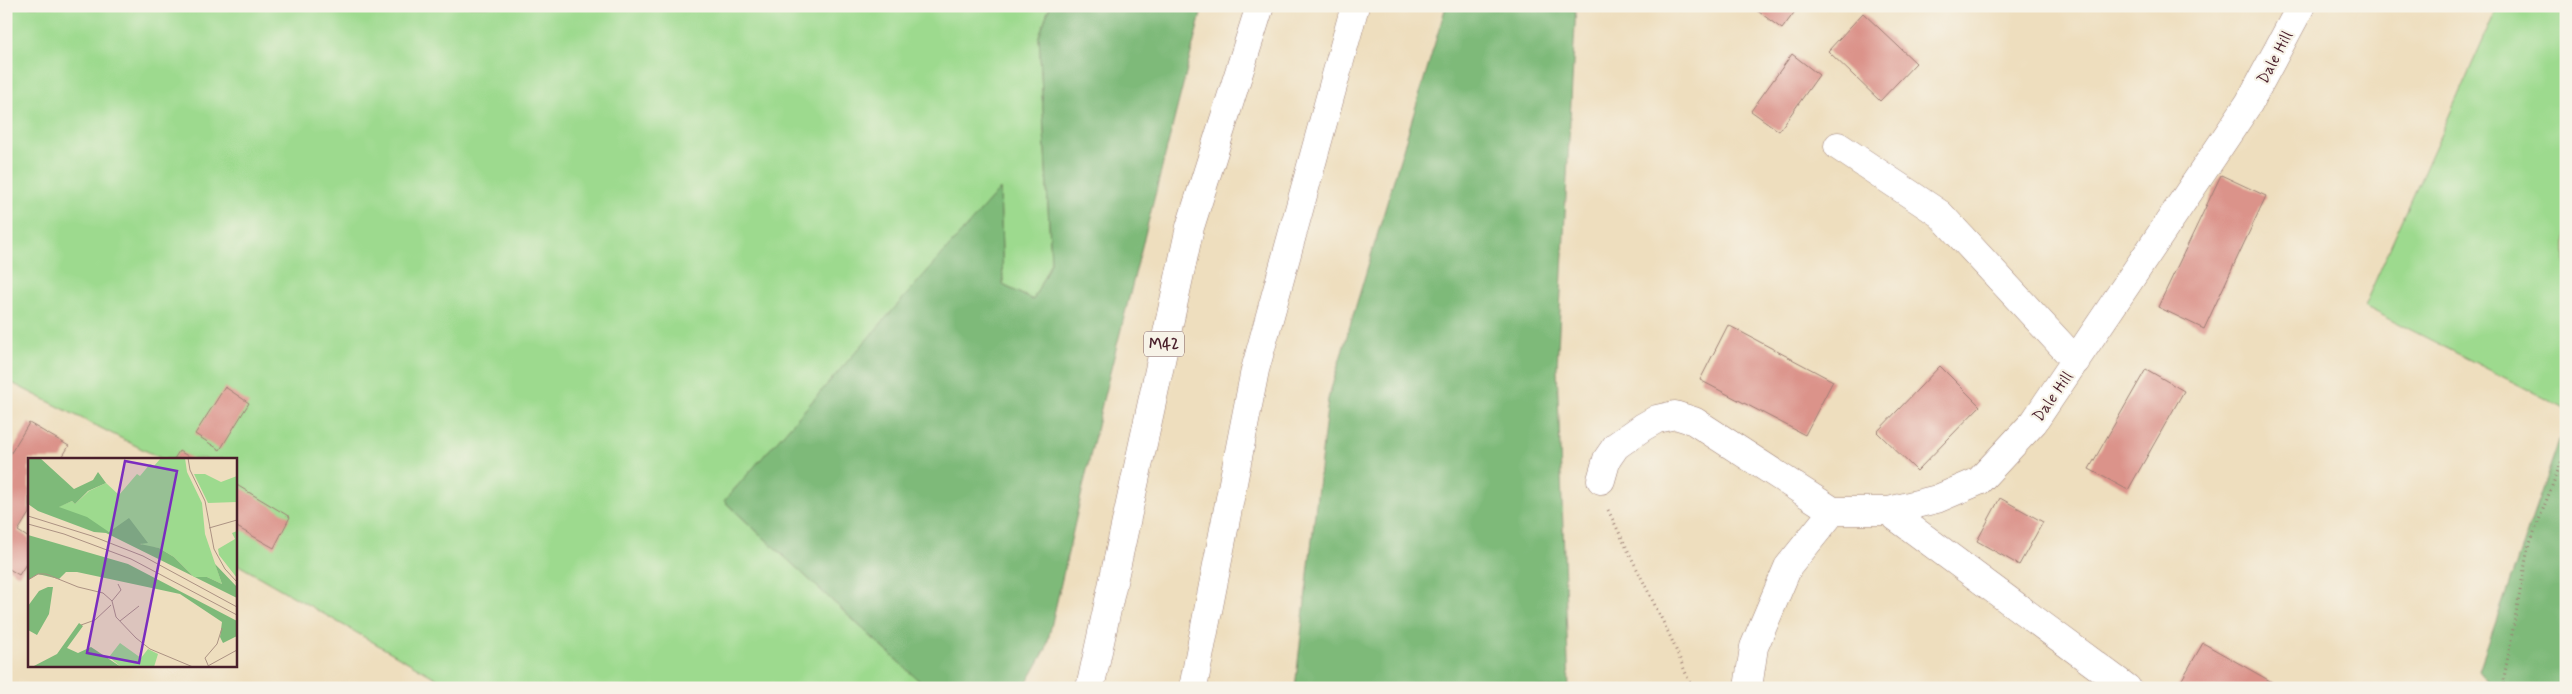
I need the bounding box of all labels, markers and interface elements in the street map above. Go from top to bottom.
street label: Dale Hill [2253,27,2298,88]
road number: M42 [1144,332,1184,356]
street label: Dale Hill [2028,367,2078,426]
inset map [28,458,236,666]

